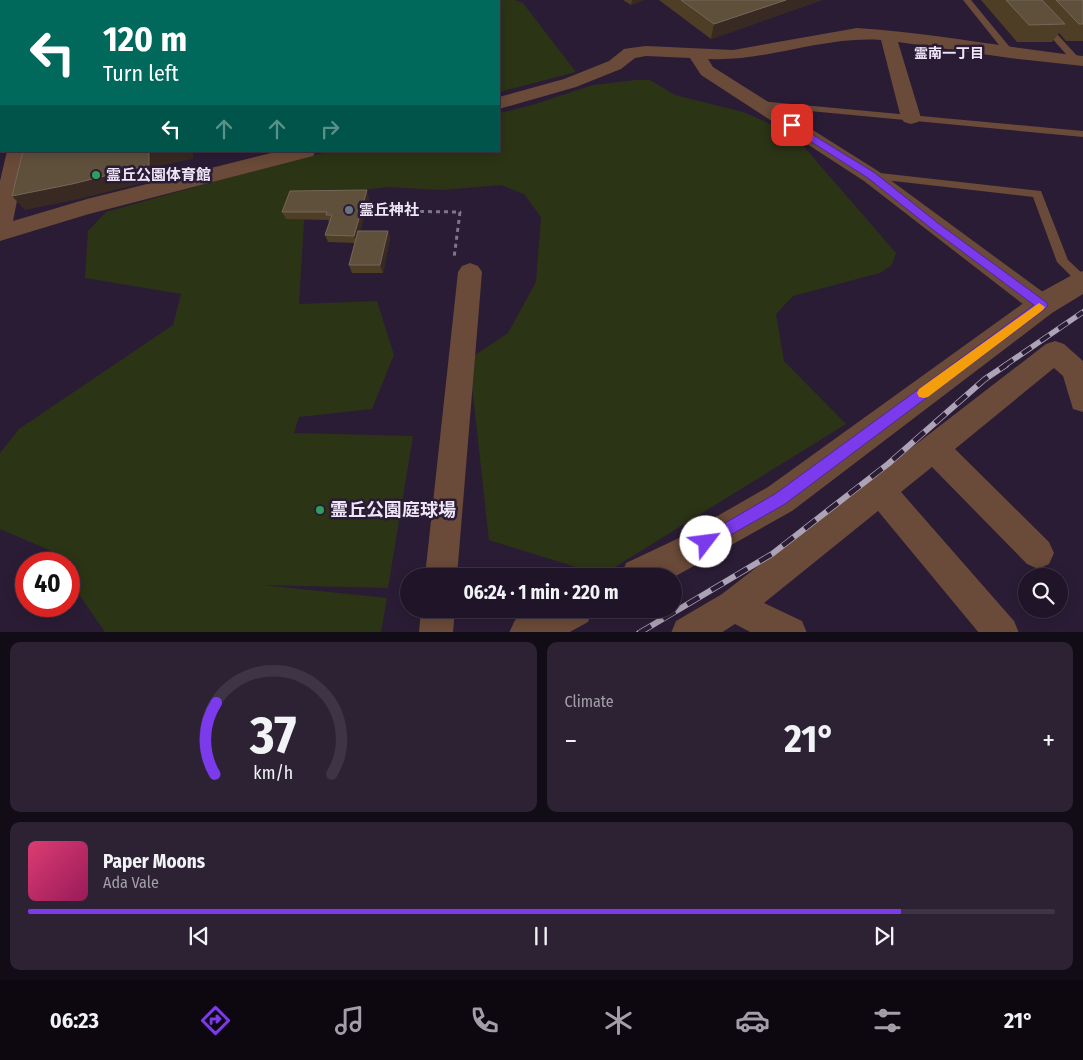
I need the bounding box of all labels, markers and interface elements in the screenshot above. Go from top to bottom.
text: 120 m [103,18,187,60]
icon: left [20,20,85,85]
district label: 霊南一丁目 [914,45,984,62]
text: Turn left [103,60,179,87]
pin [771,104,813,146]
icon: arrive [778,111,806,139]
icon: left [157,115,185,143]
icon: ahead [210,115,238,143]
icon: ahead [263,115,291,143]
icon: right [316,115,344,143]
place label: 霊丘公園体育館 [106,166,211,184]
marker: 霊丘公園体育館 [90,169,102,181]
place label: 霊丘神社 [359,201,419,219]
marker: 霊丘神社 [343,204,355,216]
place label: 霊丘公園庭球場 [330,499,456,521]
marker: 霊丘公園庭球場 [314,504,326,516]
position arrow [679,515,731,567]
speed limit sign: 40 [15,552,80,617]
map controls [1018,568,1068,618]
button: search [1018,568,1068,618]
text: 06:24 · 1 min · 220 m [463,581,619,604]
text: Climate [565,692,614,711]
text: 37 [249,704,297,767]
text: 21° [784,716,835,762]
text: − [565,724,577,757]
text: + [1042,724,1055,757]
text: km/h [253,762,293,784]
text: Paper Moons [103,850,205,873]
text: Ada Vale [103,873,159,892]
icon: previous [185,922,213,950]
icon: pause [527,922,555,950]
icon: next [870,922,898,950]
icon: directions [198,1003,233,1038]
icon: music [332,1003,367,1038]
icon: phone [467,1003,502,1038]
icon: climate [601,1003,636,1038]
icon: car [735,1003,770,1038]
icon: filters [870,1003,905,1038]
text: 06:23 [50,1007,99,1034]
text: 21° [1004,1007,1033,1034]

